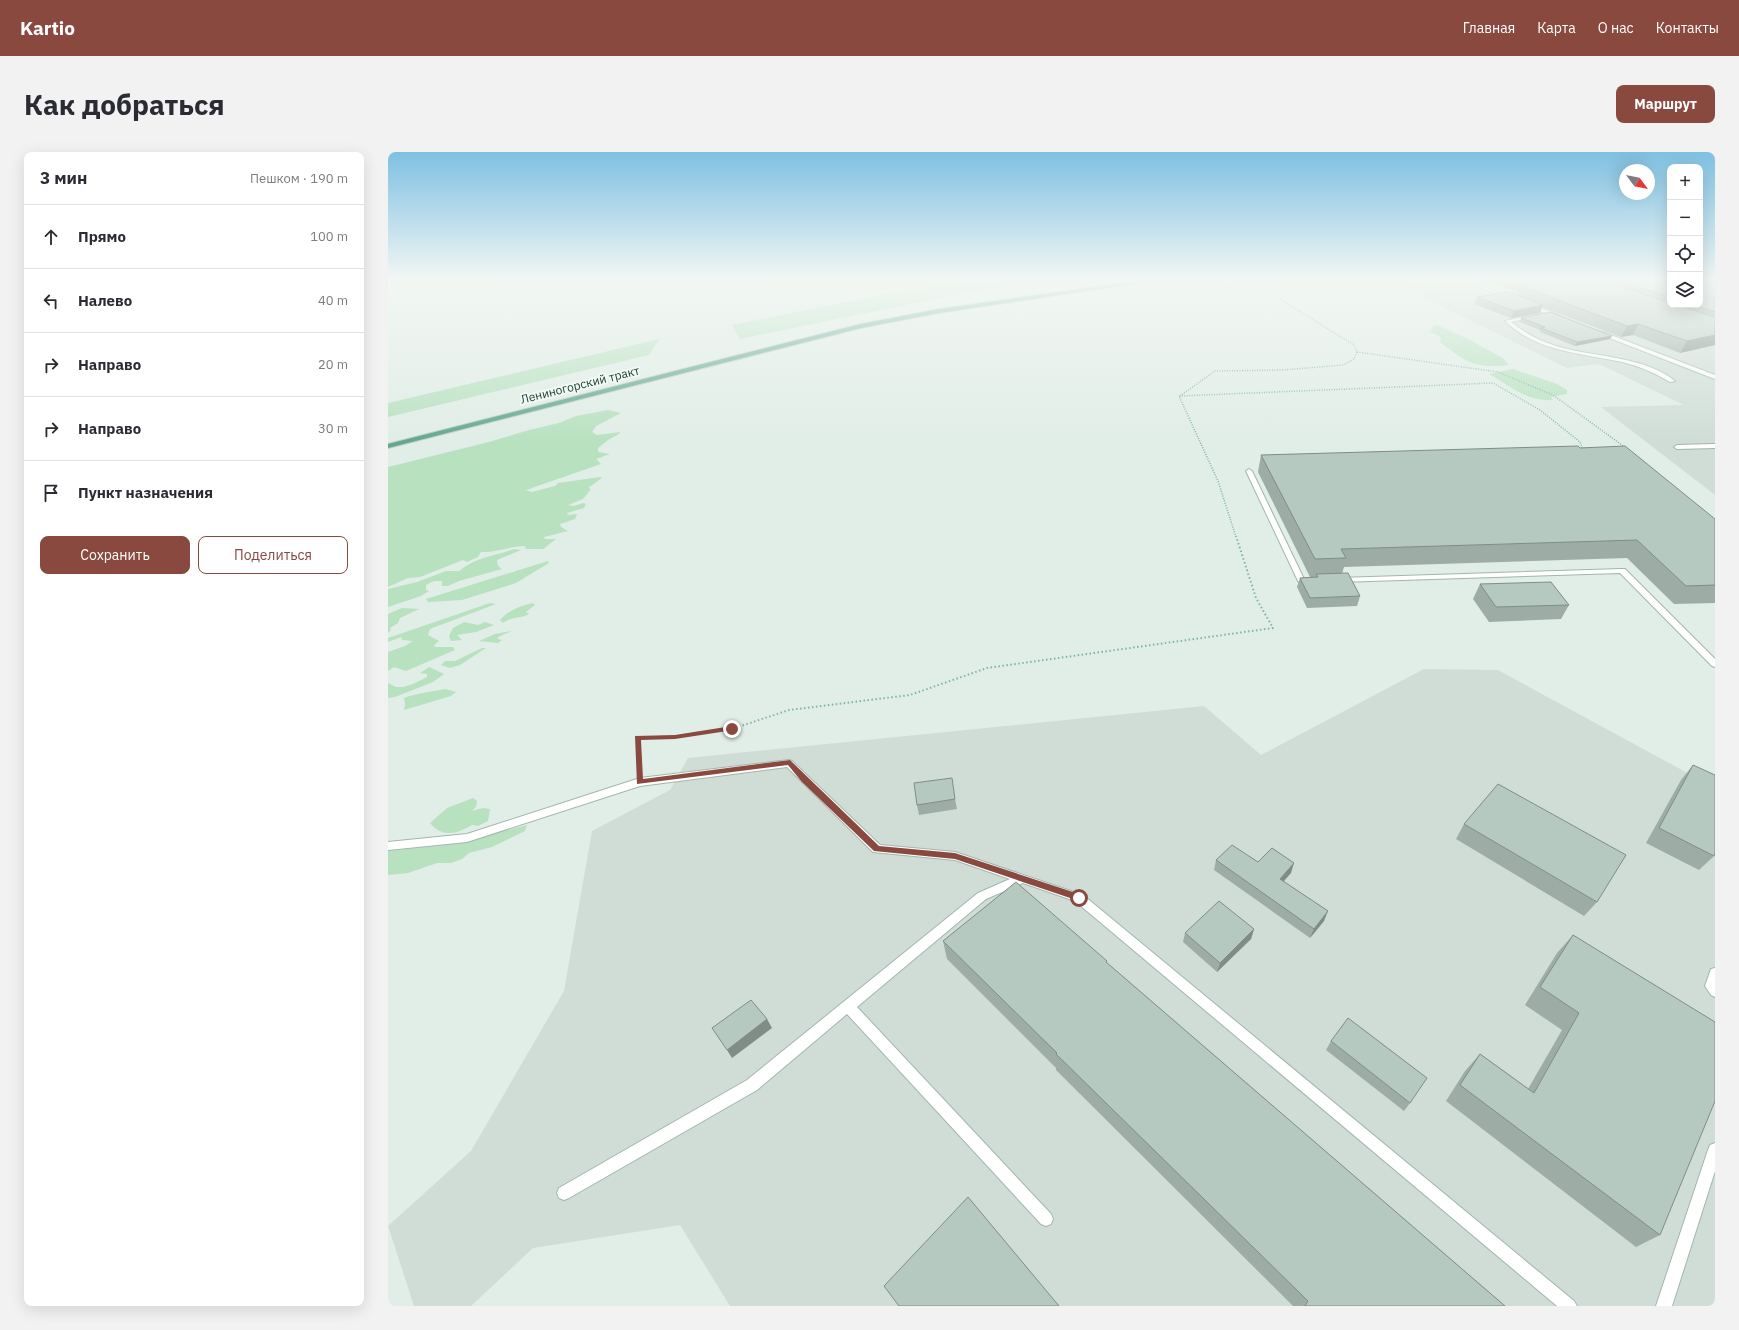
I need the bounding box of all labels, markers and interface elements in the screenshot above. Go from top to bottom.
text: Kartio [20,16,75,40]
text: Главная [1463,19,1515,37]
text: Карта [1537,19,1576,37]
text: О нас [1598,19,1634,37]
text: Контакты [1656,19,1719,37]
button: Маршрут [1616,85,1715,123]
text: Как добраться [24,86,225,123]
north arrow [1619,164,1655,200]
map controls [1667,164,1703,308]
button: + [1667,164,1703,200]
text: 3 мин [40,167,87,189]
text: Пешком · 190 m [250,170,348,187]
button: − [1667,200,1703,236]
icon: ahead [40,226,62,248]
text: Прямо [78,227,126,246]
text: 100 m [310,228,348,245]
button: locate [1667,236,1703,272]
button: layers [1667,272,1703,308]
icon: left [40,290,62,312]
text: Налево [78,291,132,310]
text: 40 m [318,292,348,309]
icon: right [40,354,62,376]
text: Направо [78,355,141,374]
text: 20 m [318,356,348,373]
street label: Лениногорский тракт [519,362,641,407]
icon: right [40,418,62,440]
text: Направо [78,419,141,438]
text: 30 m [318,420,348,437]
icon: arrive [40,482,62,504]
text: Пункт назначения [78,483,213,502]
button: Сохранить [40,536,190,574]
button: Поделиться [198,536,348,574]
route end [723,720,741,738]
route start [1070,889,1088,907]

